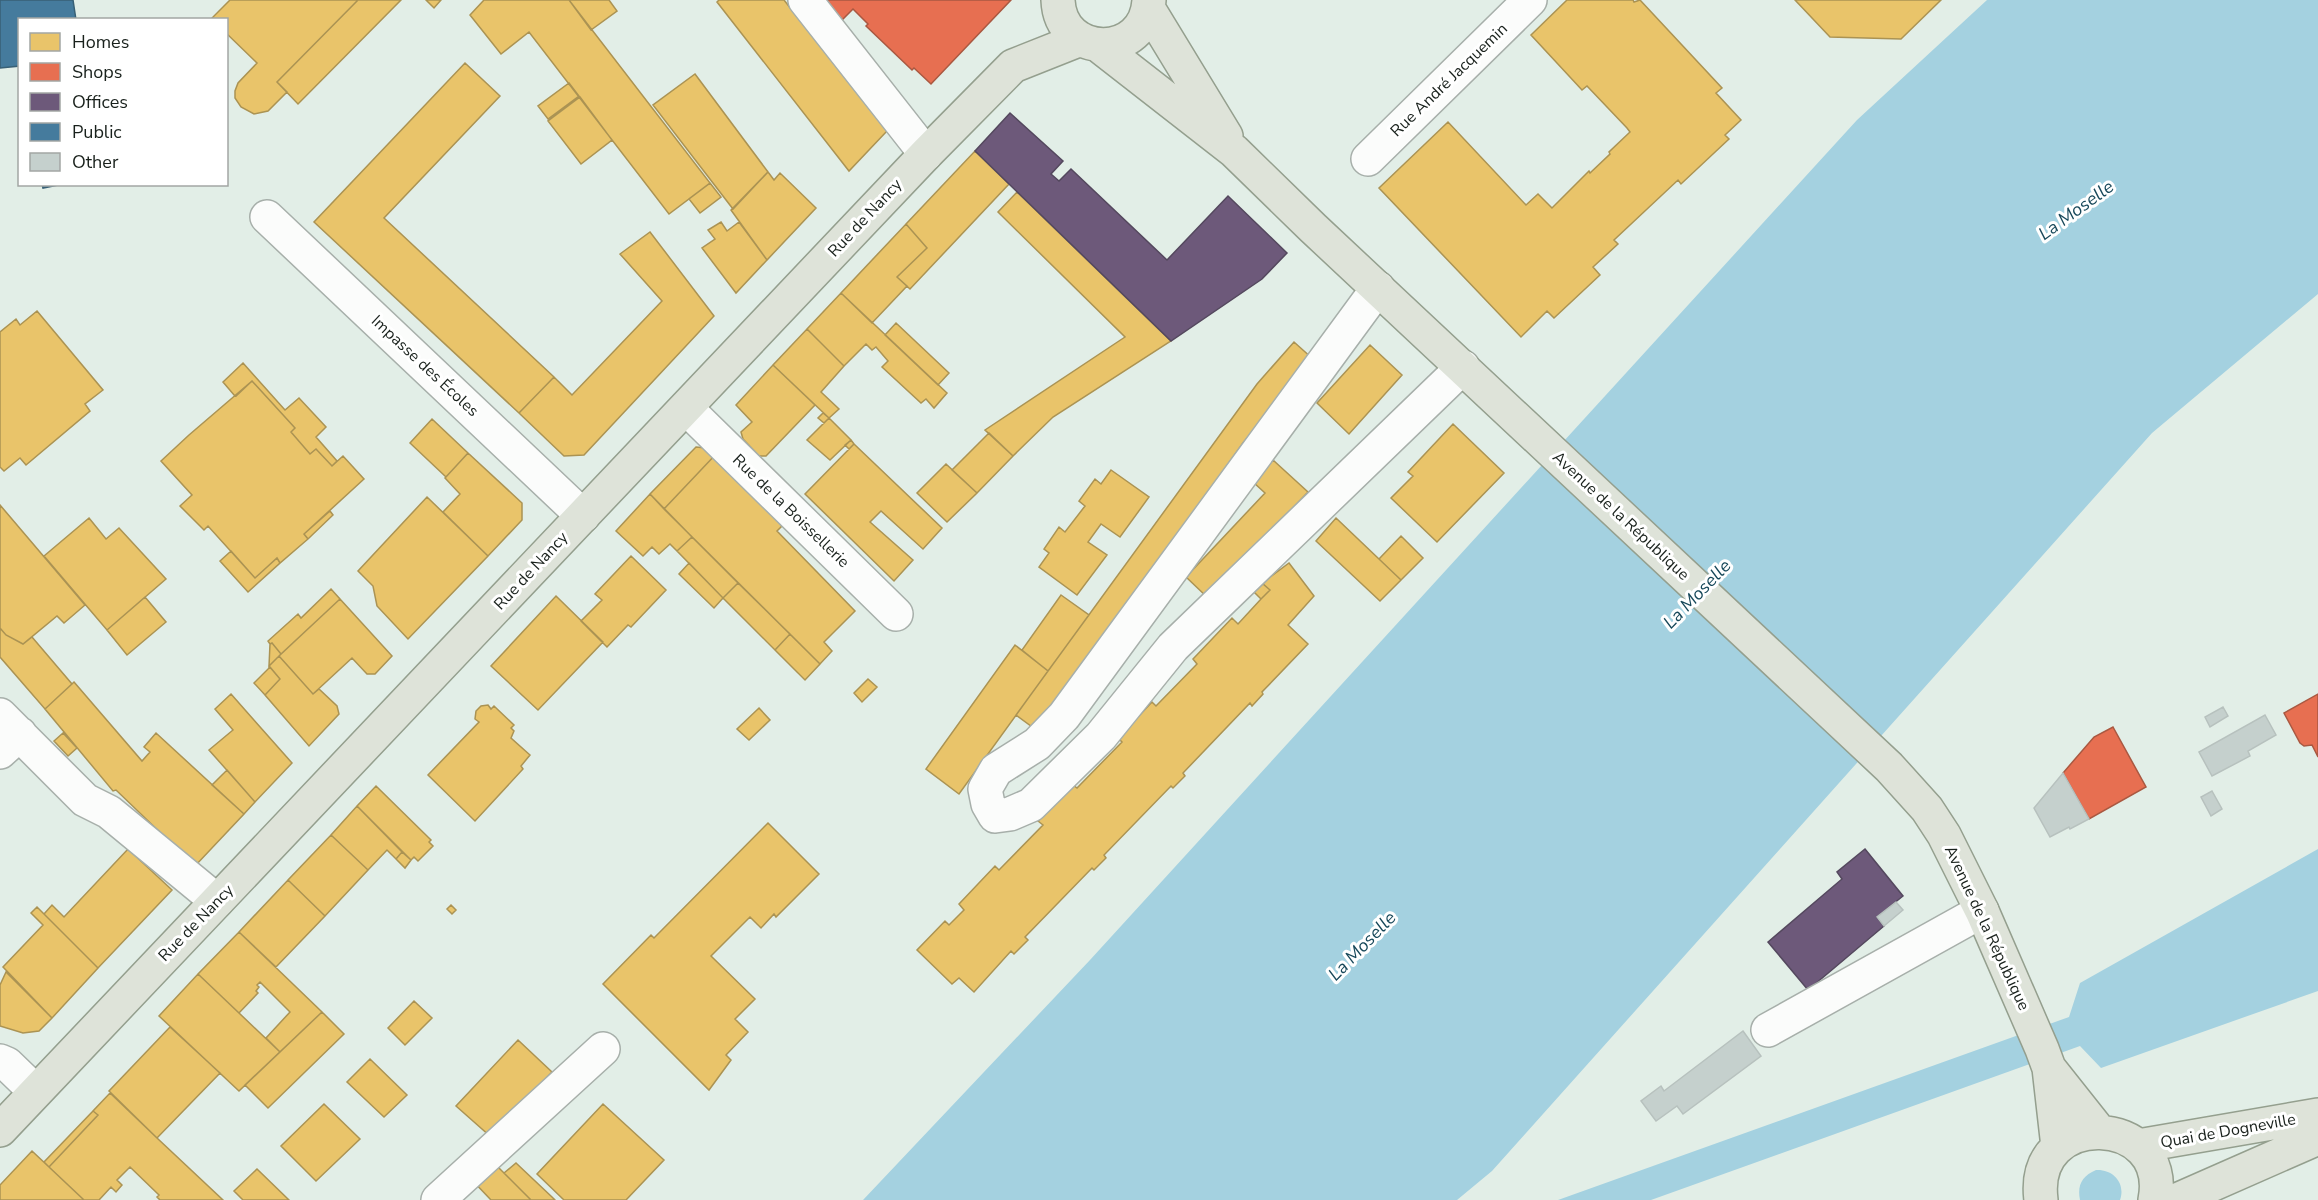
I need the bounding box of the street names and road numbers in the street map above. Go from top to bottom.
street label: Rue André Jacquemin [1386,18,1512,142]
street label: Rue de Nancy [823,174,907,262]
street label: Impasse des Écoles [366,310,484,422]
street label: Avenue de la République [1548,447,1694,585]
street label: Rue de la Boissellerie [728,449,854,573]
street label: Rue de Nancy [489,527,573,615]
street label: Avenue de la République [1939,842,2035,1014]
street label: Rue de Nancy [154,879,239,966]
street label: Quai de Dogneville [2159,1108,2297,1154]

